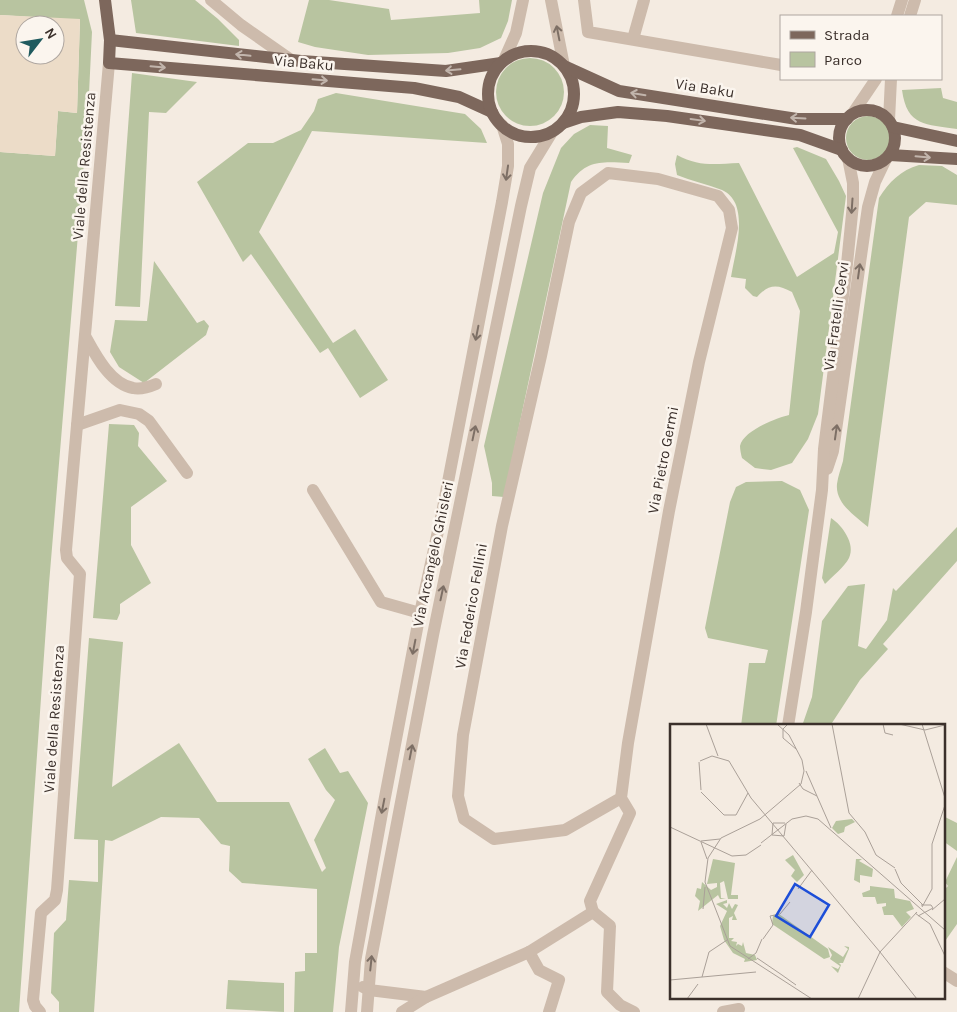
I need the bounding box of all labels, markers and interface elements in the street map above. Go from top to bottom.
north arrow [15,15,65,65]
legend [780,15,942,80]
text: N [41,25,61,42]
one-way arrow [552,25,562,41]
text: Strada [824,26,870,44]
one-way arrow [235,50,251,60]
street label: Via Baku [273,51,335,75]
text: Parco [824,51,862,69]
one-way arrow [149,62,165,72]
one-way arrow [446,65,462,75]
street label: Via Baku [674,74,736,102]
one-way arrow [311,76,327,85]
one-way arrow [630,89,646,99]
street label: Viale della Resistenza [69,91,99,241]
one-way arrow [790,114,806,123]
one-way arrow [689,116,705,126]
one-way arrow [915,152,931,161]
one-way arrow [502,165,512,181]
one-way arrow [848,198,857,214]
street label: Via Fratelli Cervi [819,260,853,372]
one-way arrow [854,263,864,279]
one-way arrow [472,324,481,340]
street label: Via Pietro Germi [644,405,682,515]
one-way arrow [831,424,841,440]
one-way arrow [470,426,479,442]
street label: Via Arcangelo Ghisleri [409,479,457,629]
street label: Via Federico Fellini [451,542,491,670]
one-way arrow [438,585,447,601]
one-way arrow [408,638,418,654]
street label: Viale della Resistenza [40,644,68,794]
inset map [670,724,944,1000]
one-way arrow [406,745,416,761]
one-way arrow [378,798,387,814]
one-way arrow [366,956,376,972]

